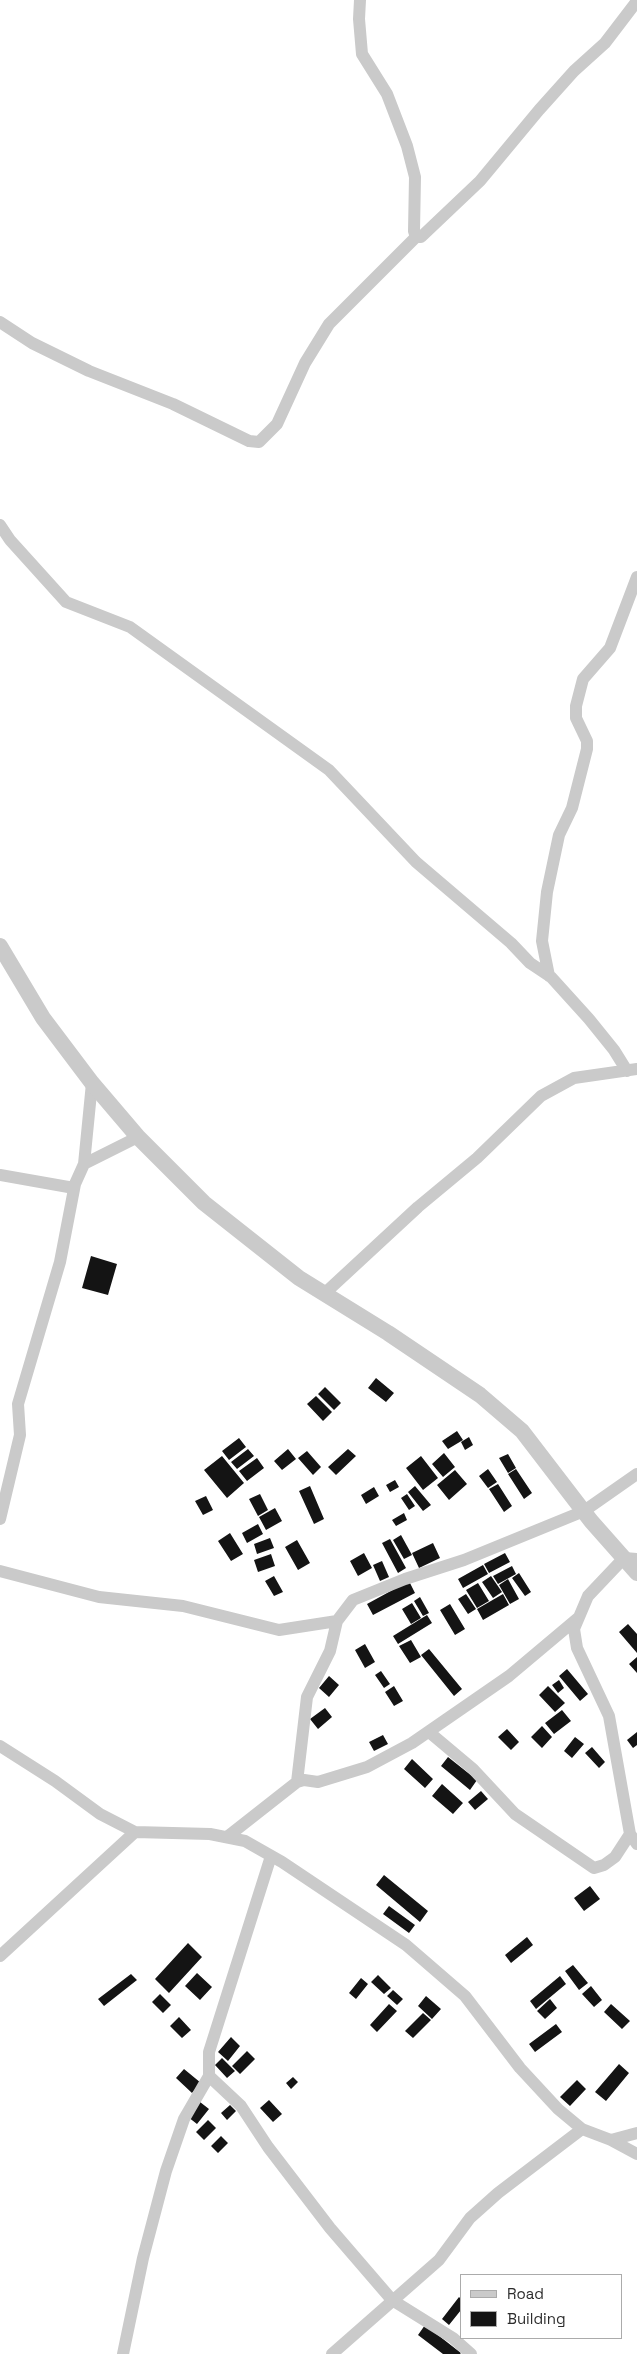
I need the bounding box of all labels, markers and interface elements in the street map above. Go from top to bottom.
legend [460,2274,622,2339]
text: Road [507,2284,544,2303]
text: Building [507,2309,566,2328]

